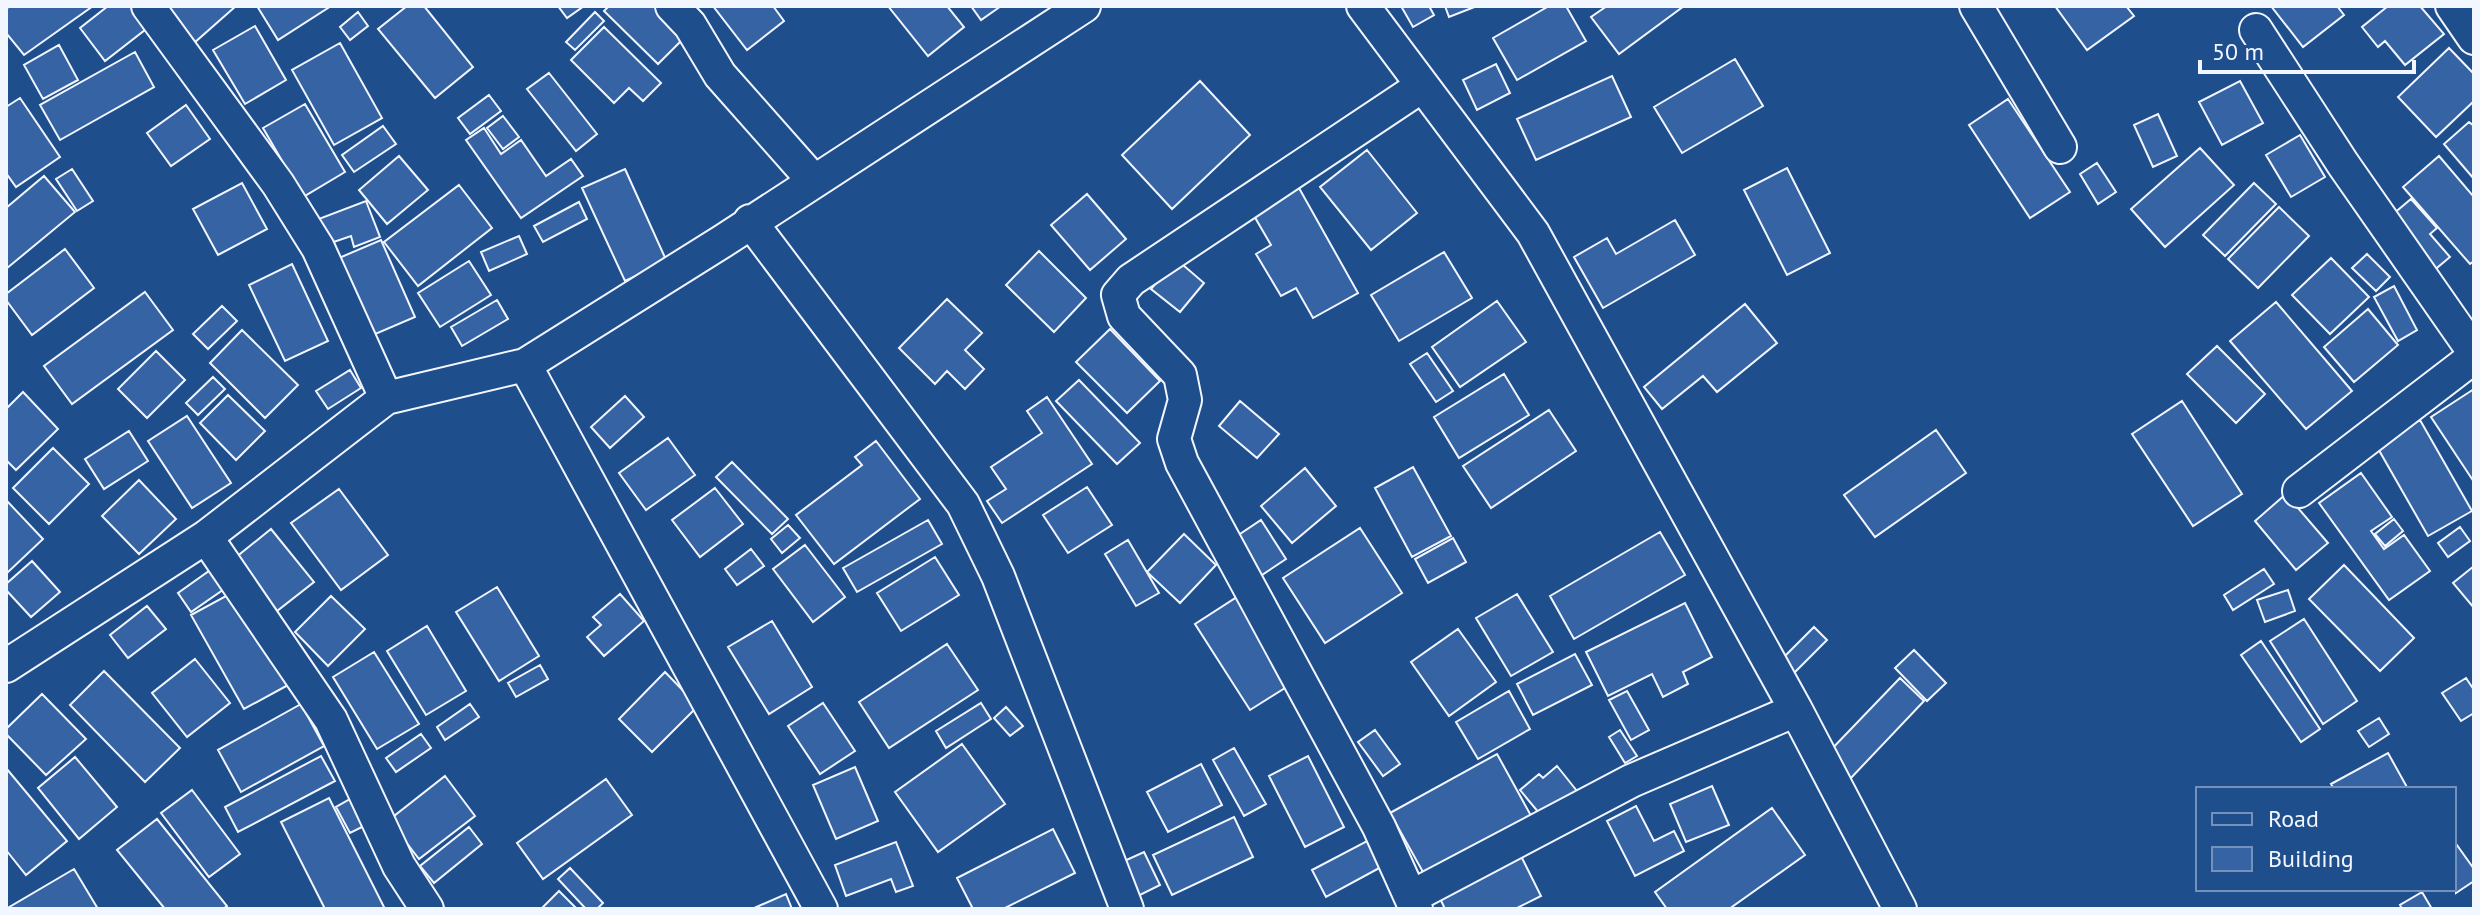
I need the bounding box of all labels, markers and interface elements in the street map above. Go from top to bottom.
scale bar [2200,24,2414,74]
text: 50 m [2212,36,2264,67]
legend [2196,787,2456,891]
text: Road [2268,803,2319,834]
text: Building [2268,843,2354,874]

